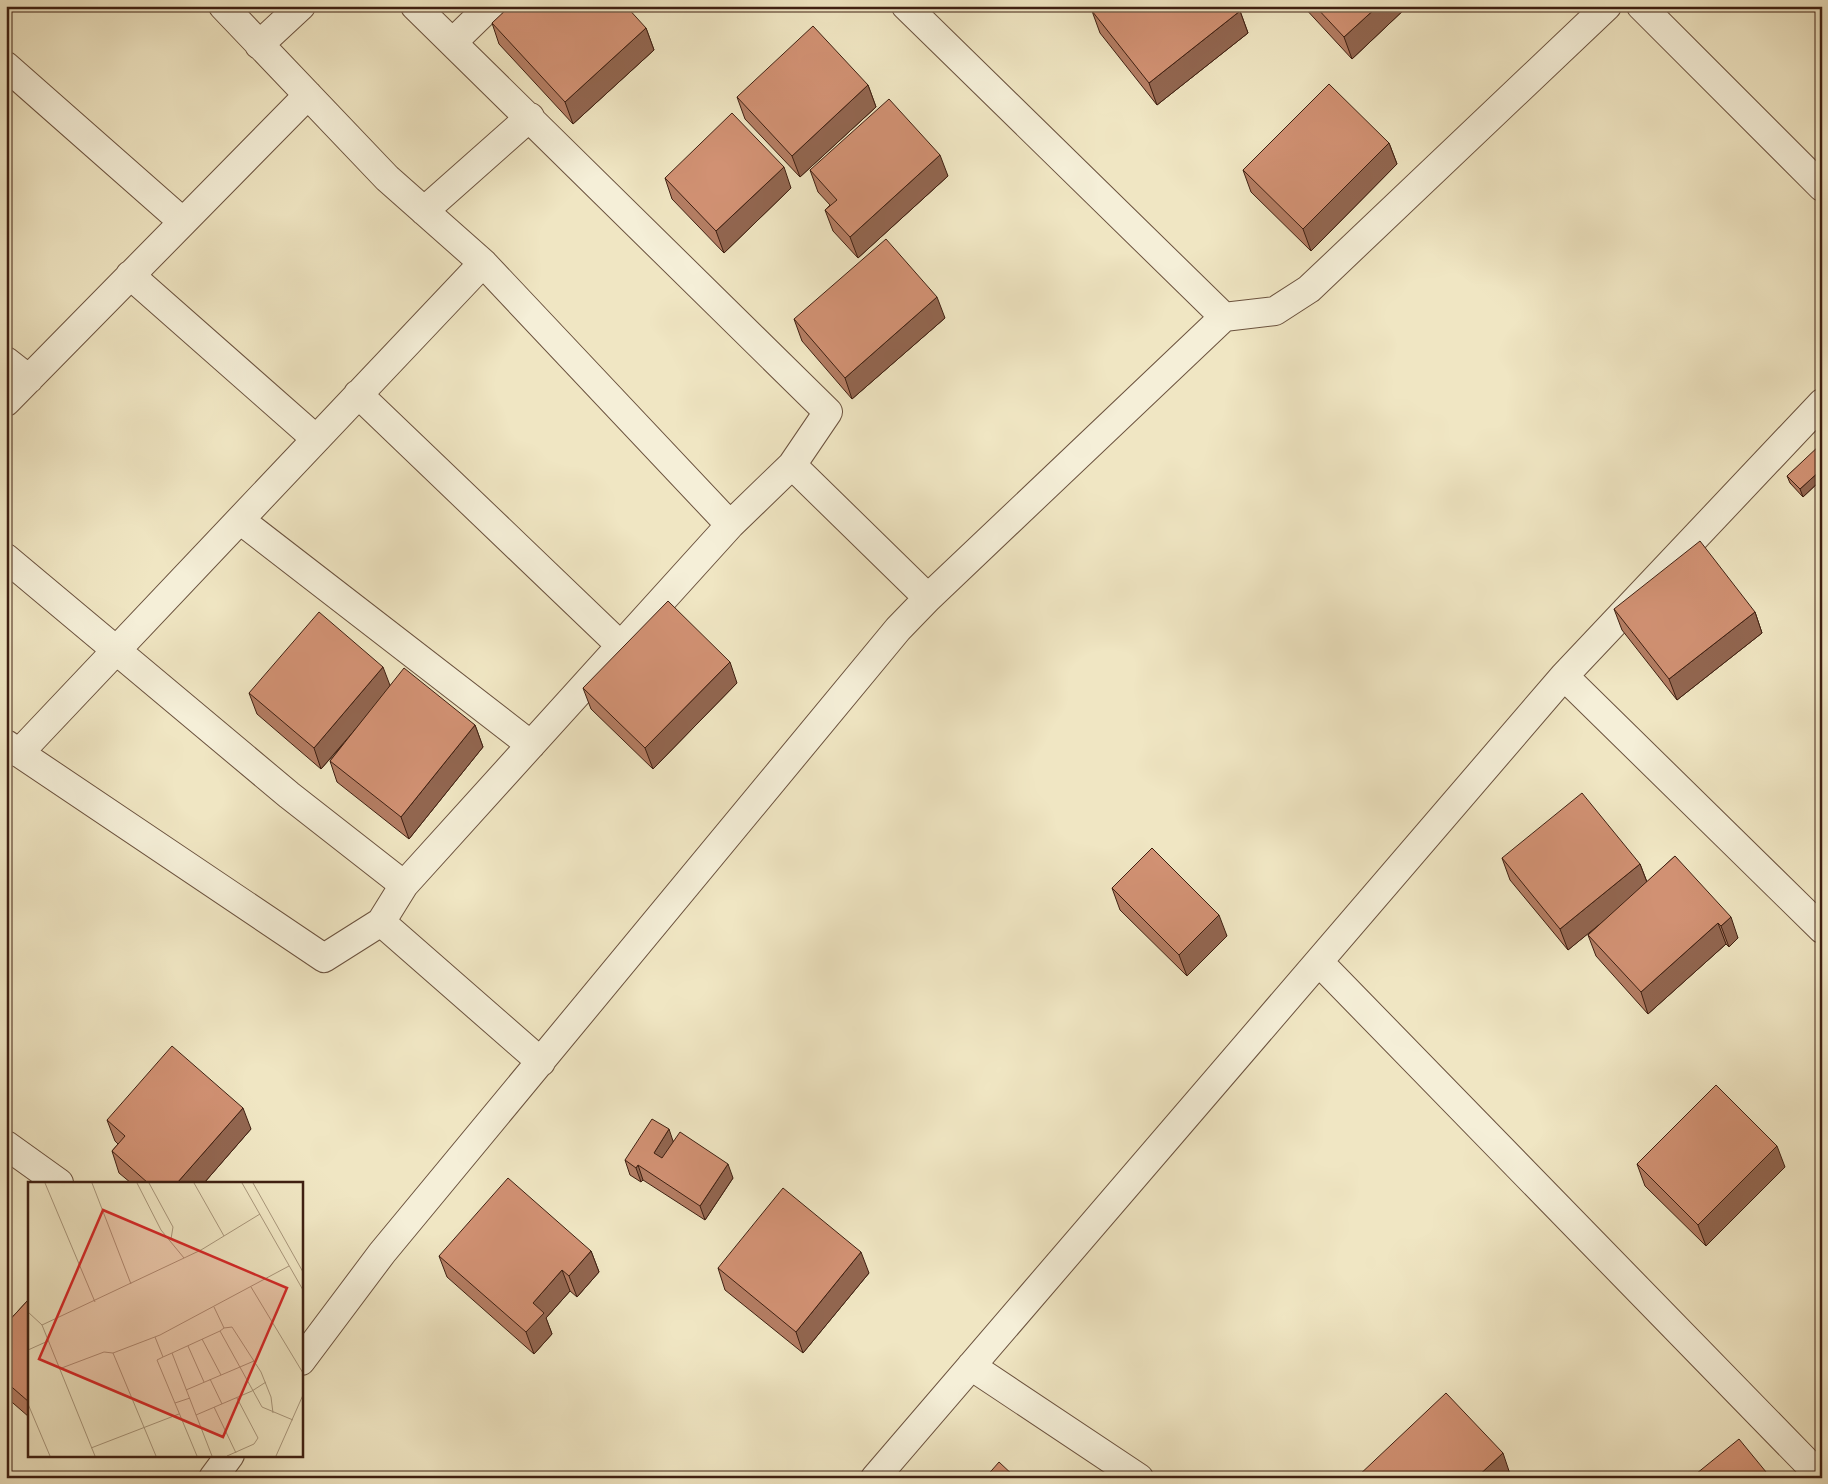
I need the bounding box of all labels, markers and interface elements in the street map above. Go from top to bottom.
inset map [28,1182,302,1456]

